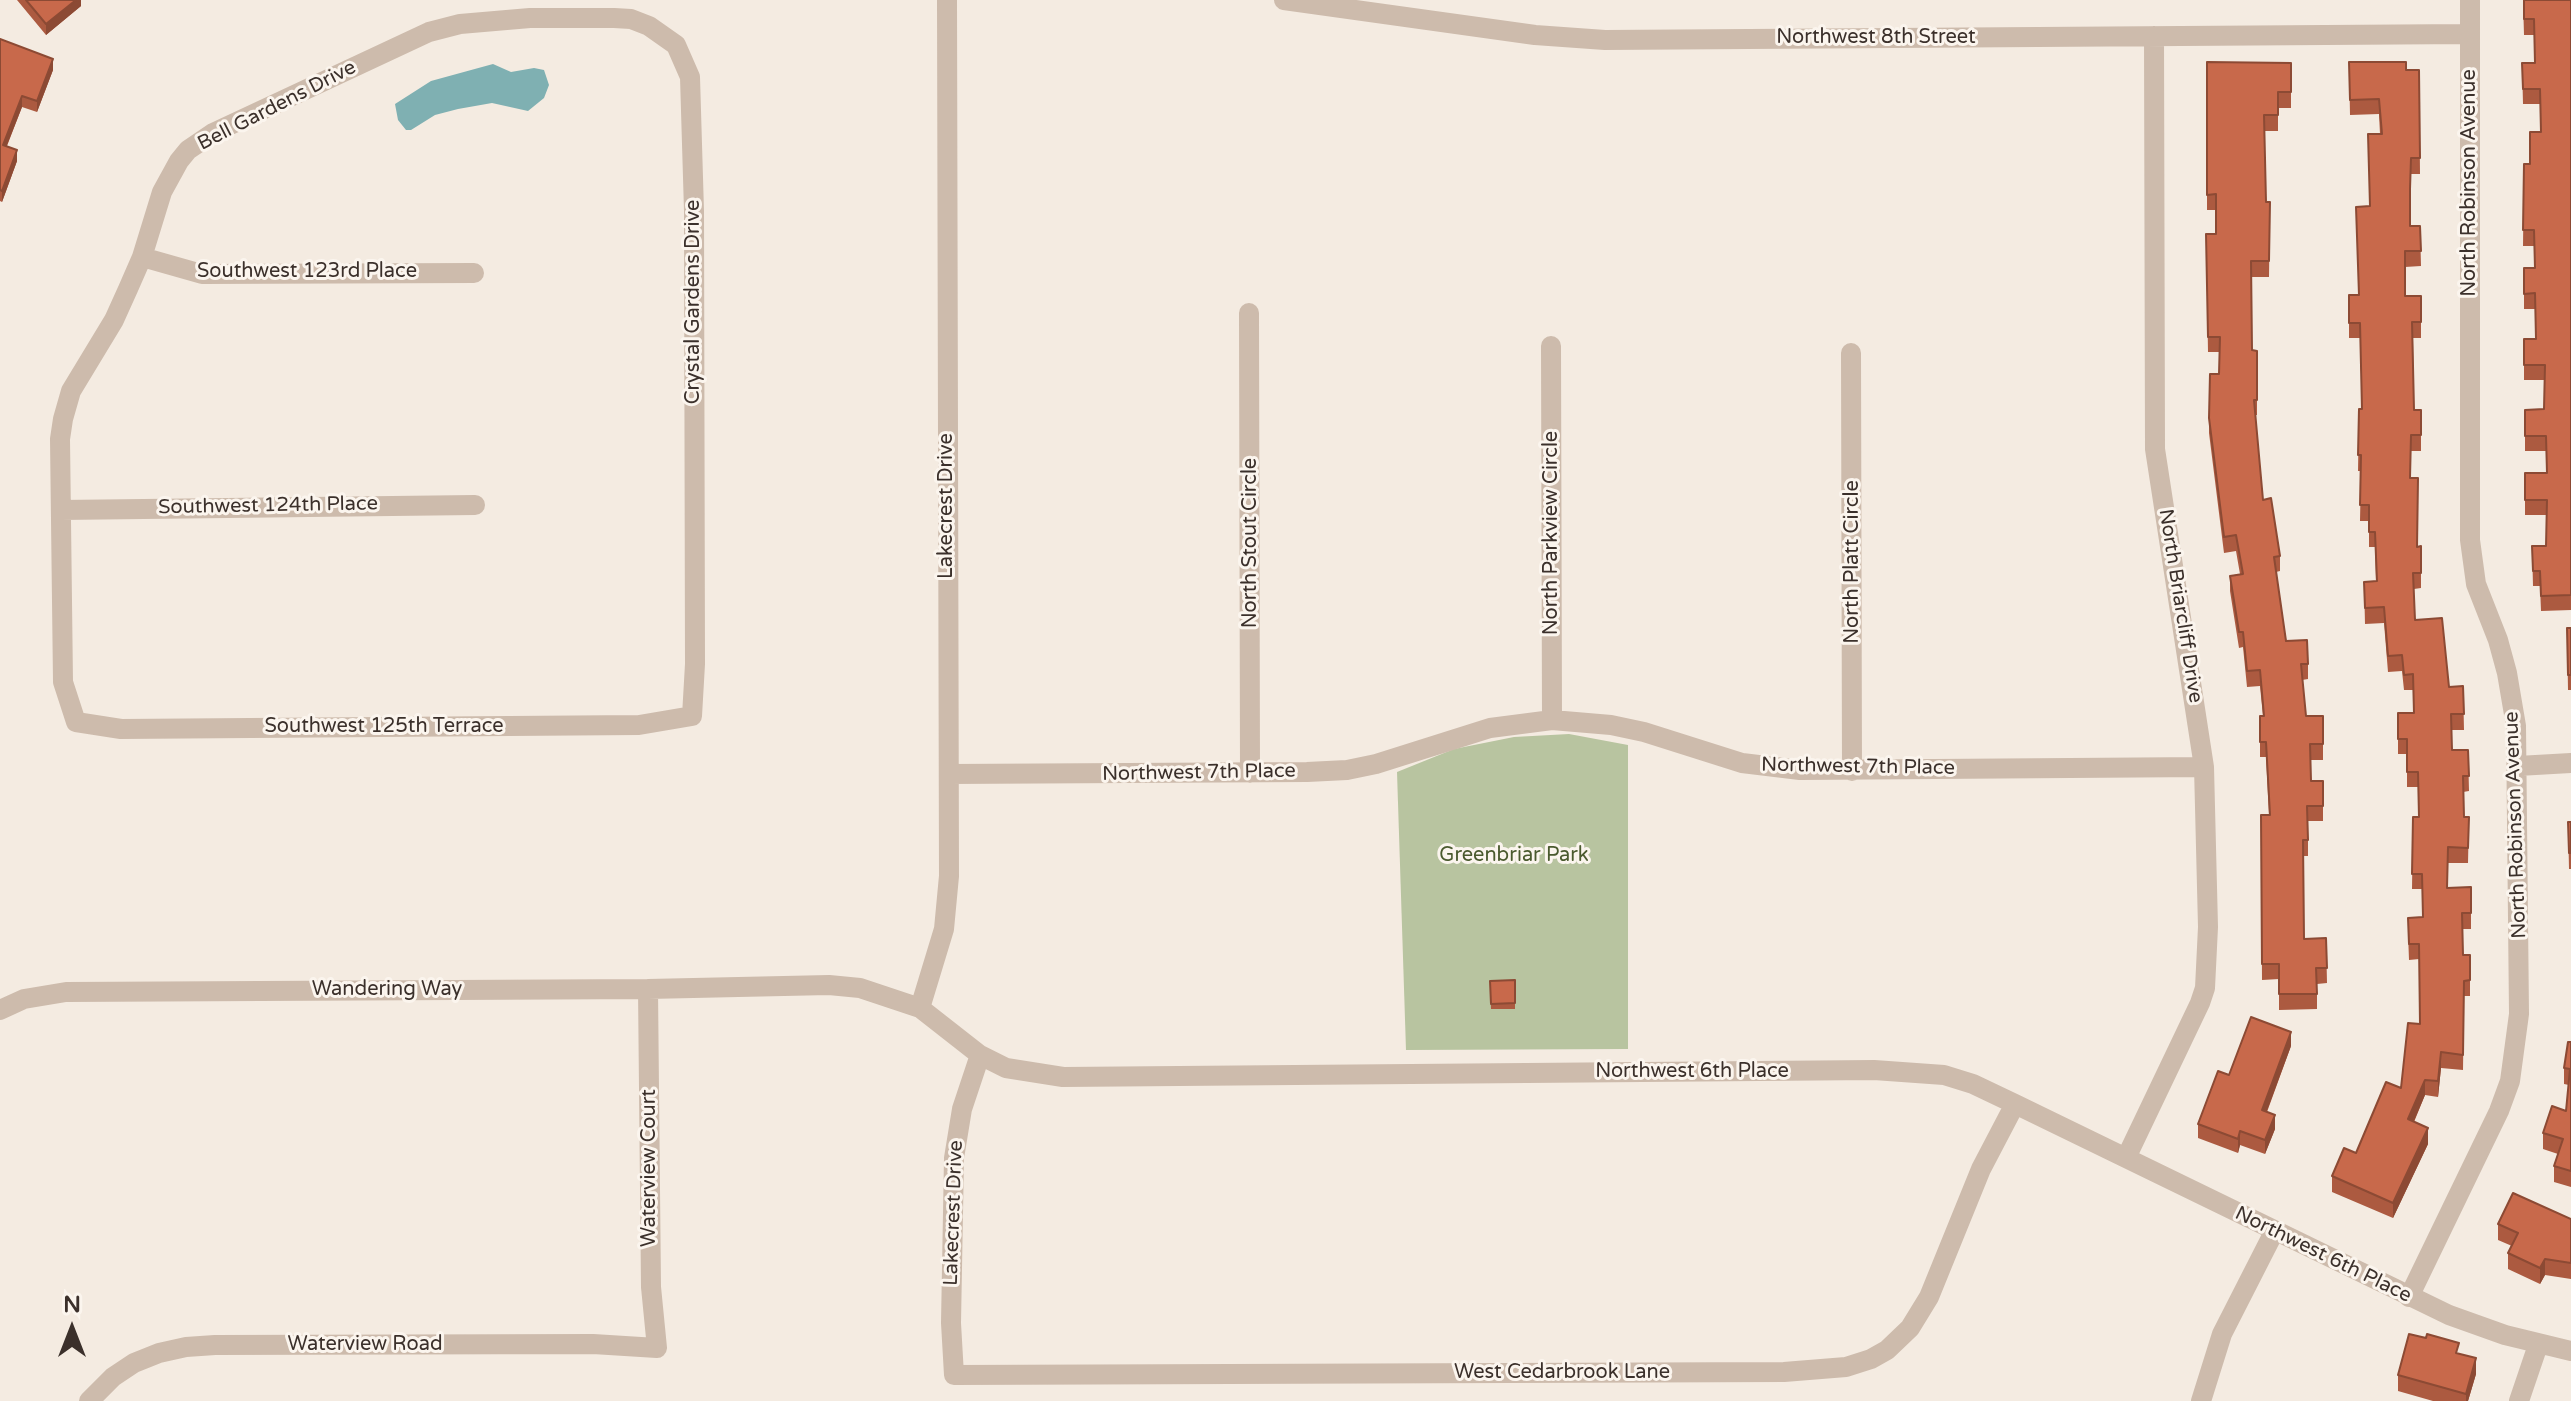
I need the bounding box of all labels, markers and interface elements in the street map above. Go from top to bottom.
street label: Northwest 8th Street [1776,26,1976,50]
street label: Bell Gardens Drive [194,56,360,156]
street label: North Robinson Avenue [2458,69,2482,297]
street label: Crystal Gardens Drive [682,200,706,404]
street label: Southwest 123rd Place [197,260,417,284]
street label: North Parkview Circle [1540,431,1564,635]
street label: Lakecrest Drive [935,433,959,579]
street label: North Stout Circle [1239,458,1263,628]
street label: North Platt Circle [1841,480,1865,644]
street label: Southwest 124th Place [158,492,378,520]
street label: North Briarcliff Drive [2153,507,2207,705]
street label: North Robinson Avenue [2500,711,2532,939]
street label: Southwest 125th Terrace [264,715,504,739]
street label: Northwest 7th Place [1761,753,1955,781]
street label: Northwest 7th Place [1102,759,1296,787]
park label: Greenbriar Park [1439,844,1589,868]
street label: Wandering Way [312,978,462,1002]
street label: Northwest 6th Place [1595,1060,1789,1084]
street label: Waterview Court [638,1089,662,1247]
street label: Lakecrest Drive [939,1140,969,1286]
street label: Northwest 6th Place [2231,1202,2415,1308]
north arrow [32,1289,112,1369]
text: N [63,1292,81,1318]
street label: Waterview Road [288,1333,442,1357]
street label: West Cedarbrook Lane [1454,1361,1670,1385]

